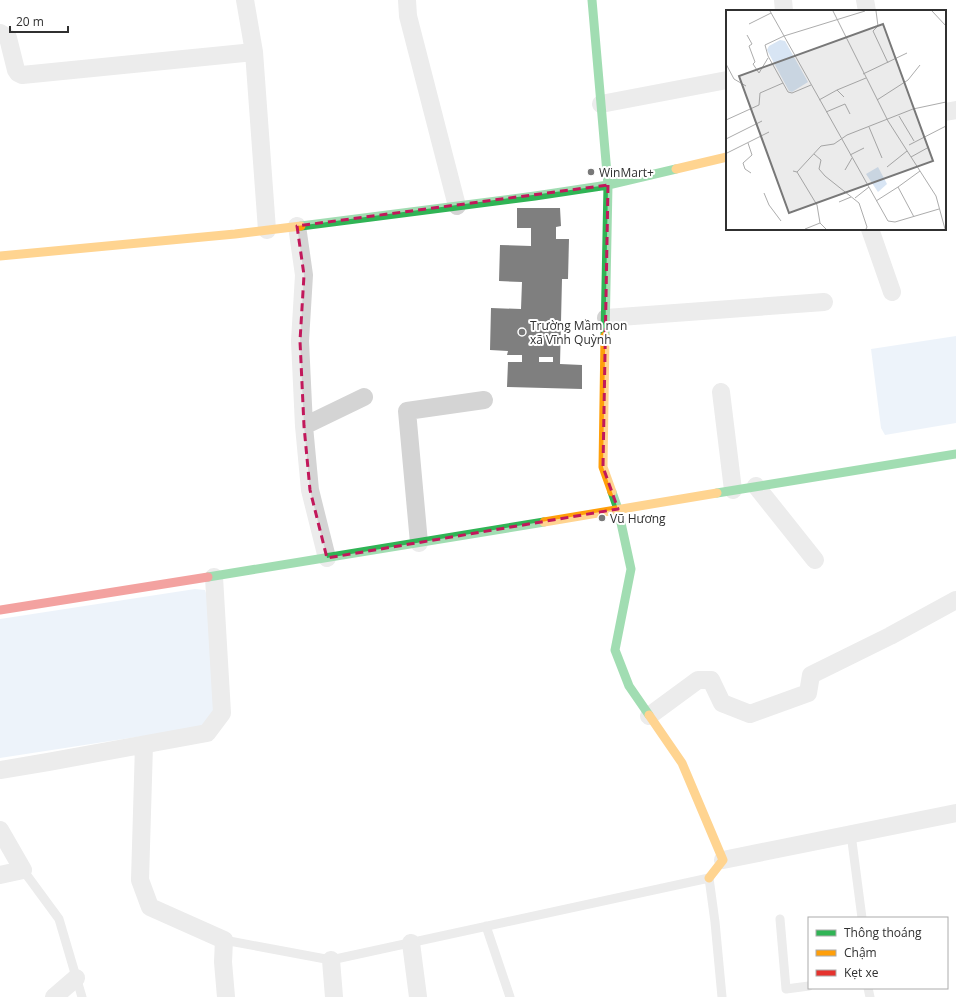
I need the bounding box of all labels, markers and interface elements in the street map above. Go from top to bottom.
scale bar [10,8,68,34]
inset map [726,10,946,230]
text: 20 m [16,13,44,30]
place label: WinMart+ [599,164,654,181]
marker: WinMart+ [586,167,596,177]
place label: Trường Mầm non xã Vĩnh Quỳnh [530,317,627,348]
marker: Trường Mầm non xã Vĩnh Quỳnh [517,327,527,337]
place label: Vũ Hương [610,510,666,527]
marker: Vũ Hương [597,513,607,523]
legend [808,917,948,989]
text: Thông thoáng [844,924,922,941]
text: Chậm [844,944,877,961]
text: Kẹt xe [844,964,879,981]

